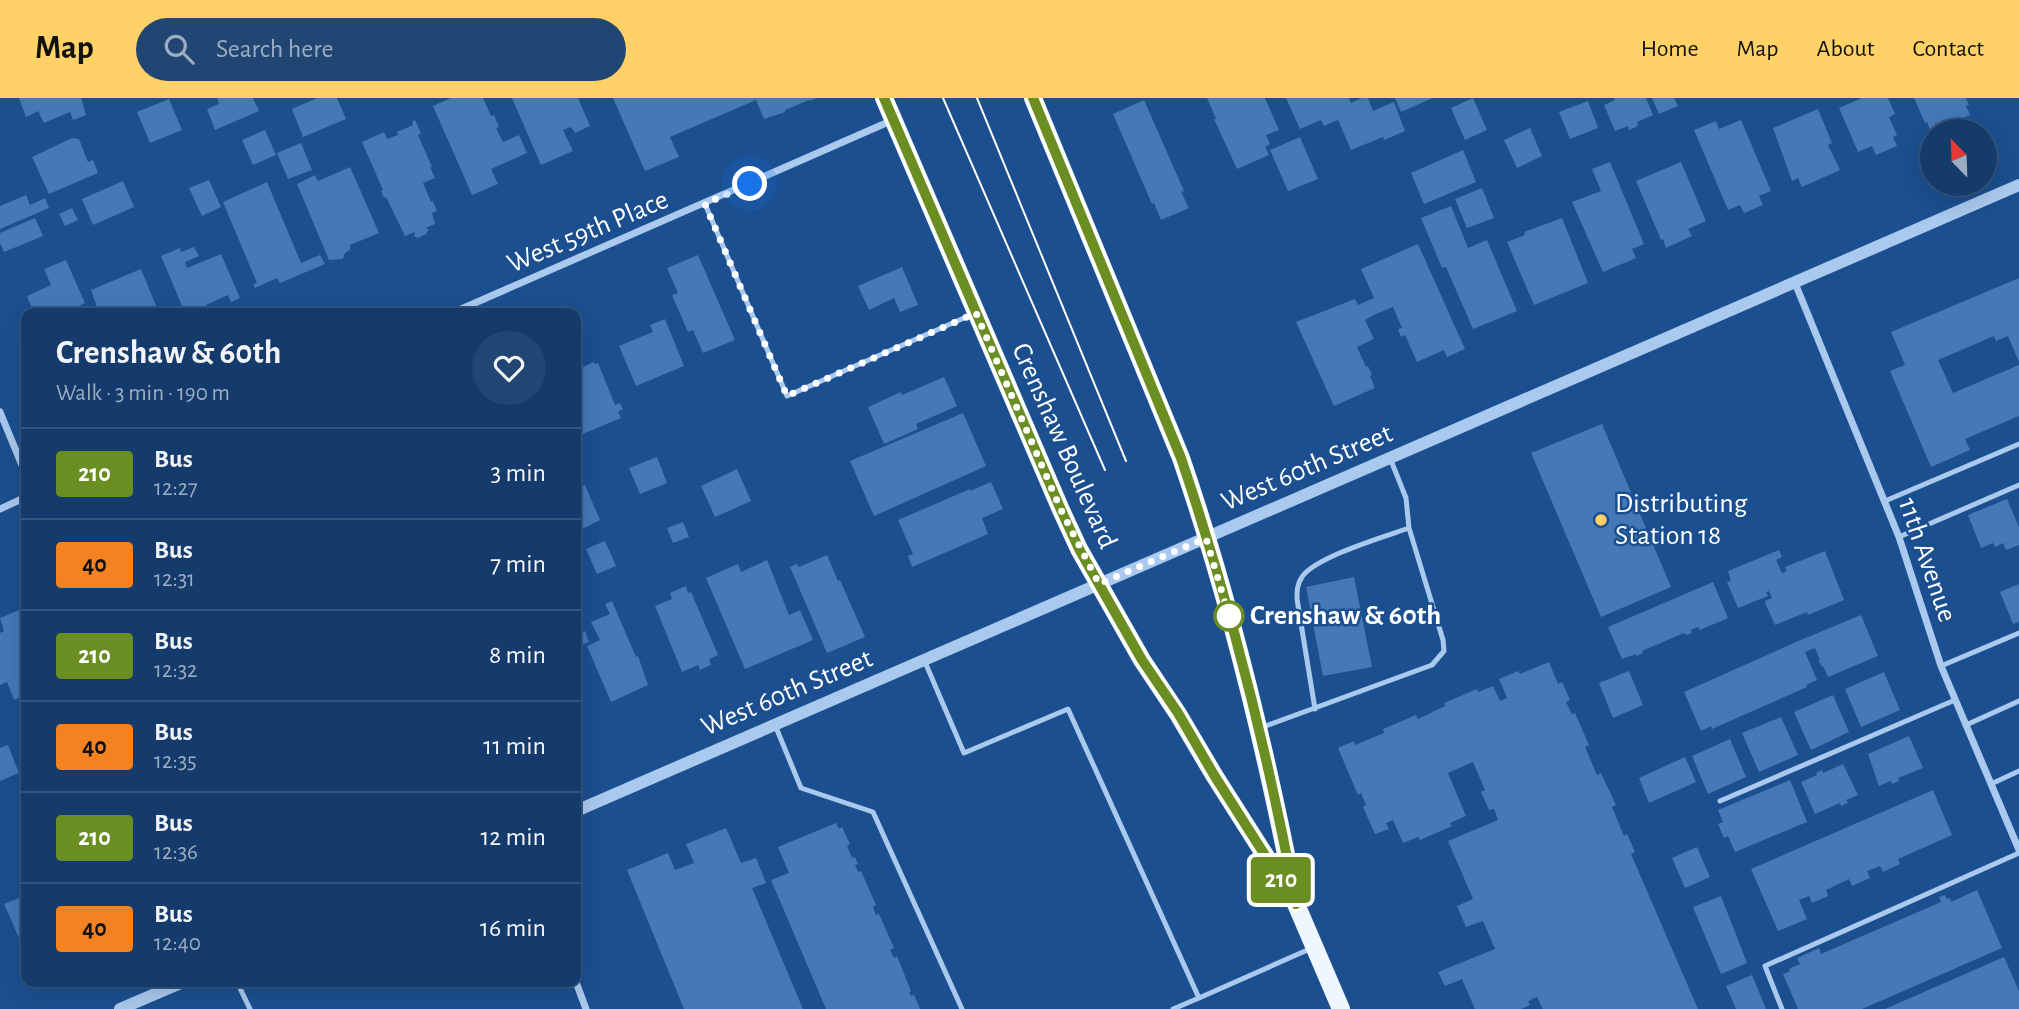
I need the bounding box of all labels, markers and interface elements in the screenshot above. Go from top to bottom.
search box [136,18,626,81]
icon: search [160,30,198,68]
text: Map [35,32,94,65]
text: Search here [216,36,334,62]
text: Home [1641,37,1699,61]
text: Map [1737,37,1779,61]
text: About [1817,37,1874,61]
text: Contact [1912,37,1984,61]
north arrow [1920,119,1997,196]
map controls [1920,119,1997,196]
your location [732,166,767,201]
street label: West 59th Place [504,186,672,278]
button: heart [472,331,546,405]
text: Crenshaw & 60th [56,337,281,370]
street label: Crenshaw Boulevard [1006,339,1122,553]
text: Walk · 3 min · 190 m [56,382,230,405]
street label: West 60th Street [1218,419,1397,517]
text: Bus [154,446,193,472]
text: 3 min [490,460,546,486]
text: 210 [78,462,111,486]
text: 12:27 [154,477,198,500]
place label: Distributing Station 18 [1615,490,1748,550]
street label: 11th Avenue [1893,494,1961,626]
marker: Distributing Station 18 [1593,512,1609,528]
text: Bus [154,537,193,563]
text: 7 min [490,551,546,577]
text: 40 [82,553,107,577]
text: 12:31 [154,568,195,591]
marker: Crenshaw & 60th [1214,601,1244,631]
place label: Crenshaw & 60th [1250,602,1441,630]
text: Bus [154,628,193,654]
text: 8 min [489,642,546,668]
text: 210 [78,644,111,668]
street label: West 60th Street [698,644,877,742]
text: 12:32 [154,659,198,682]
text: Bus [154,719,193,745]
text: 11 min [483,733,546,759]
text: 40 [82,735,107,759]
text: 12:35 [154,750,197,773]
text: Bus [154,810,193,836]
text: 12 min [480,824,546,850]
text: 210 [78,826,111,850]
text: 12:36 [154,841,198,864]
line badge: 210 [1241,857,1321,903]
text: 210 [1265,868,1297,892]
text: Bus [154,901,193,927]
text: 16 min [480,915,546,941]
text: 40 [82,917,107,941]
text: 12:40 [154,932,201,955]

